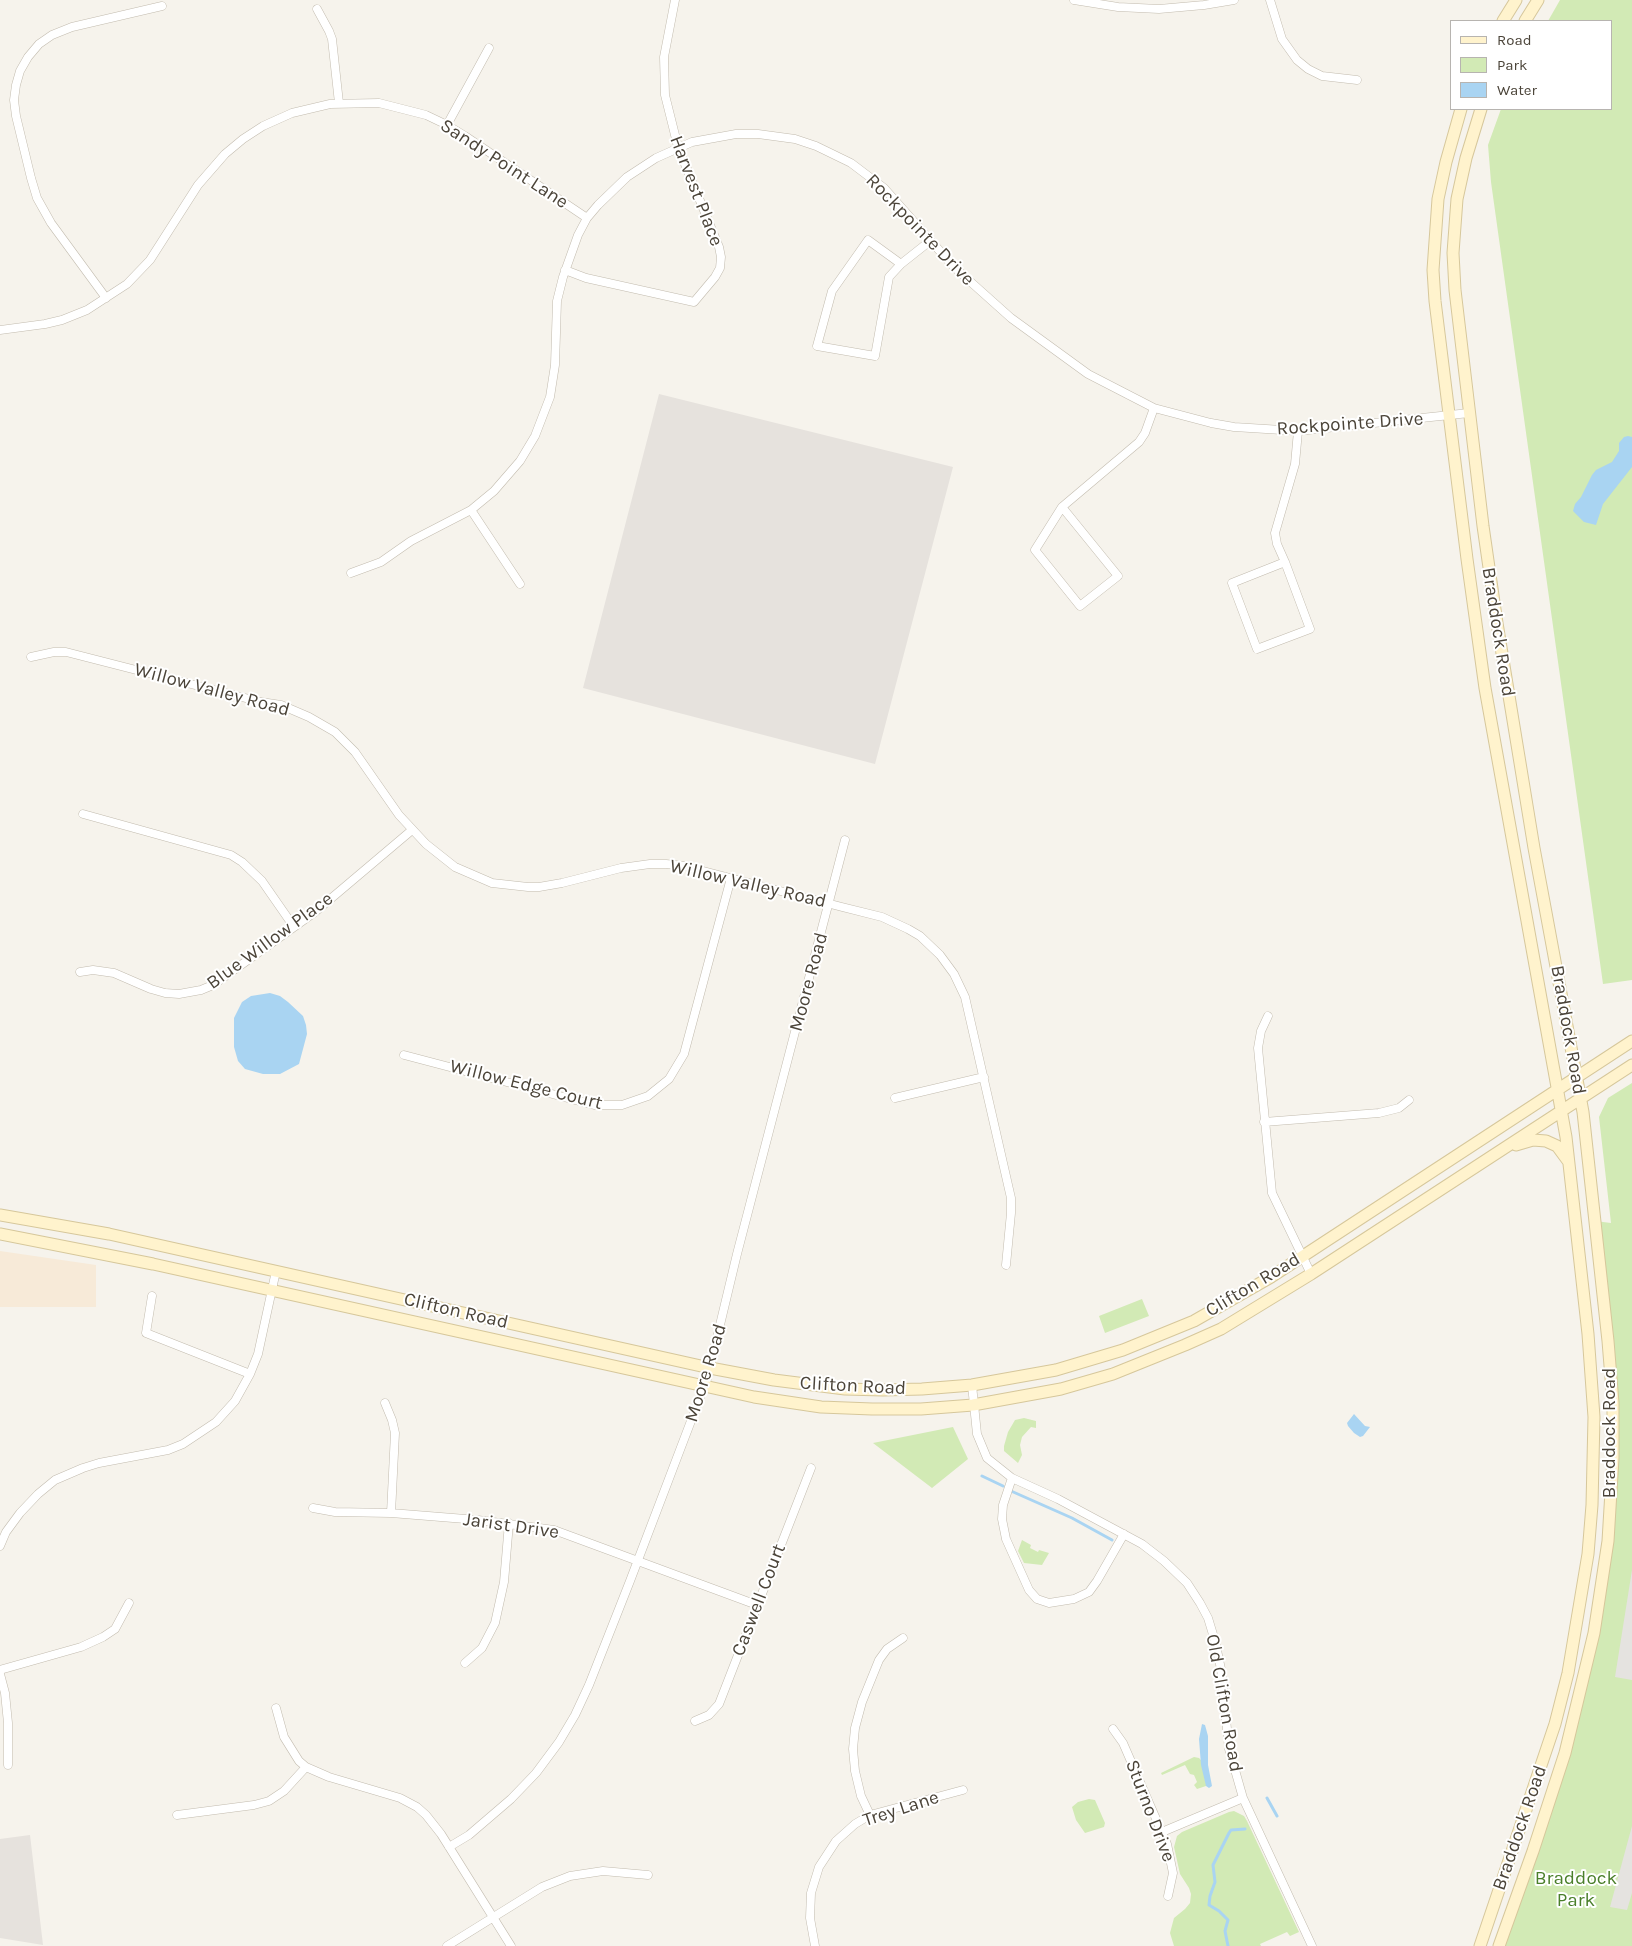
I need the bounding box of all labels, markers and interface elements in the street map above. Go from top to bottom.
legend [1450,20,1612,110]
text: Road [1497,31,1532,49]
text: Park [1497,56,1527,74]
text: Water [1497,81,1537,99]
street label: Sandy Point Lane [436,114,572,214]
street label: Harvest Place [664,132,728,250]
street label: Rockpointe Drive [861,169,979,291]
street label: Rockpointe Drive [1276,408,1424,440]
street label: Braddock Road [1477,566,1519,698]
street label: Willow Valley Road [132,658,292,722]
street label: Willow Valley Road [667,855,829,913]
street label: Blue Willow Place [202,887,338,995]
street label: Moore Road [785,930,833,1034]
street label: Braddock Road [1545,964,1591,1096]
street label: Willow Edge Court [447,1055,605,1115]
street label: Clifton Road [1202,1248,1304,1322]
street label: Clifton Road [402,1288,510,1334]
street label: Moore Road [680,1321,732,1425]
street label: Braddock Road [1599,1368,1621,1498]
street label: Clifton Road [799,1372,907,1400]
street label: Jarist Drive [462,1508,560,1544]
street label: Caswell Court [727,1541,791,1659]
street label: Old Clifton Road [1201,1632,1247,1774]
street label: Sturno Drive [1120,1757,1180,1865]
street label: Braddock Road [1488,1762,1552,1894]
street label: Trey Lane [860,1786,942,1832]
park label: Braddock Park [1535,1868,1617,1912]

